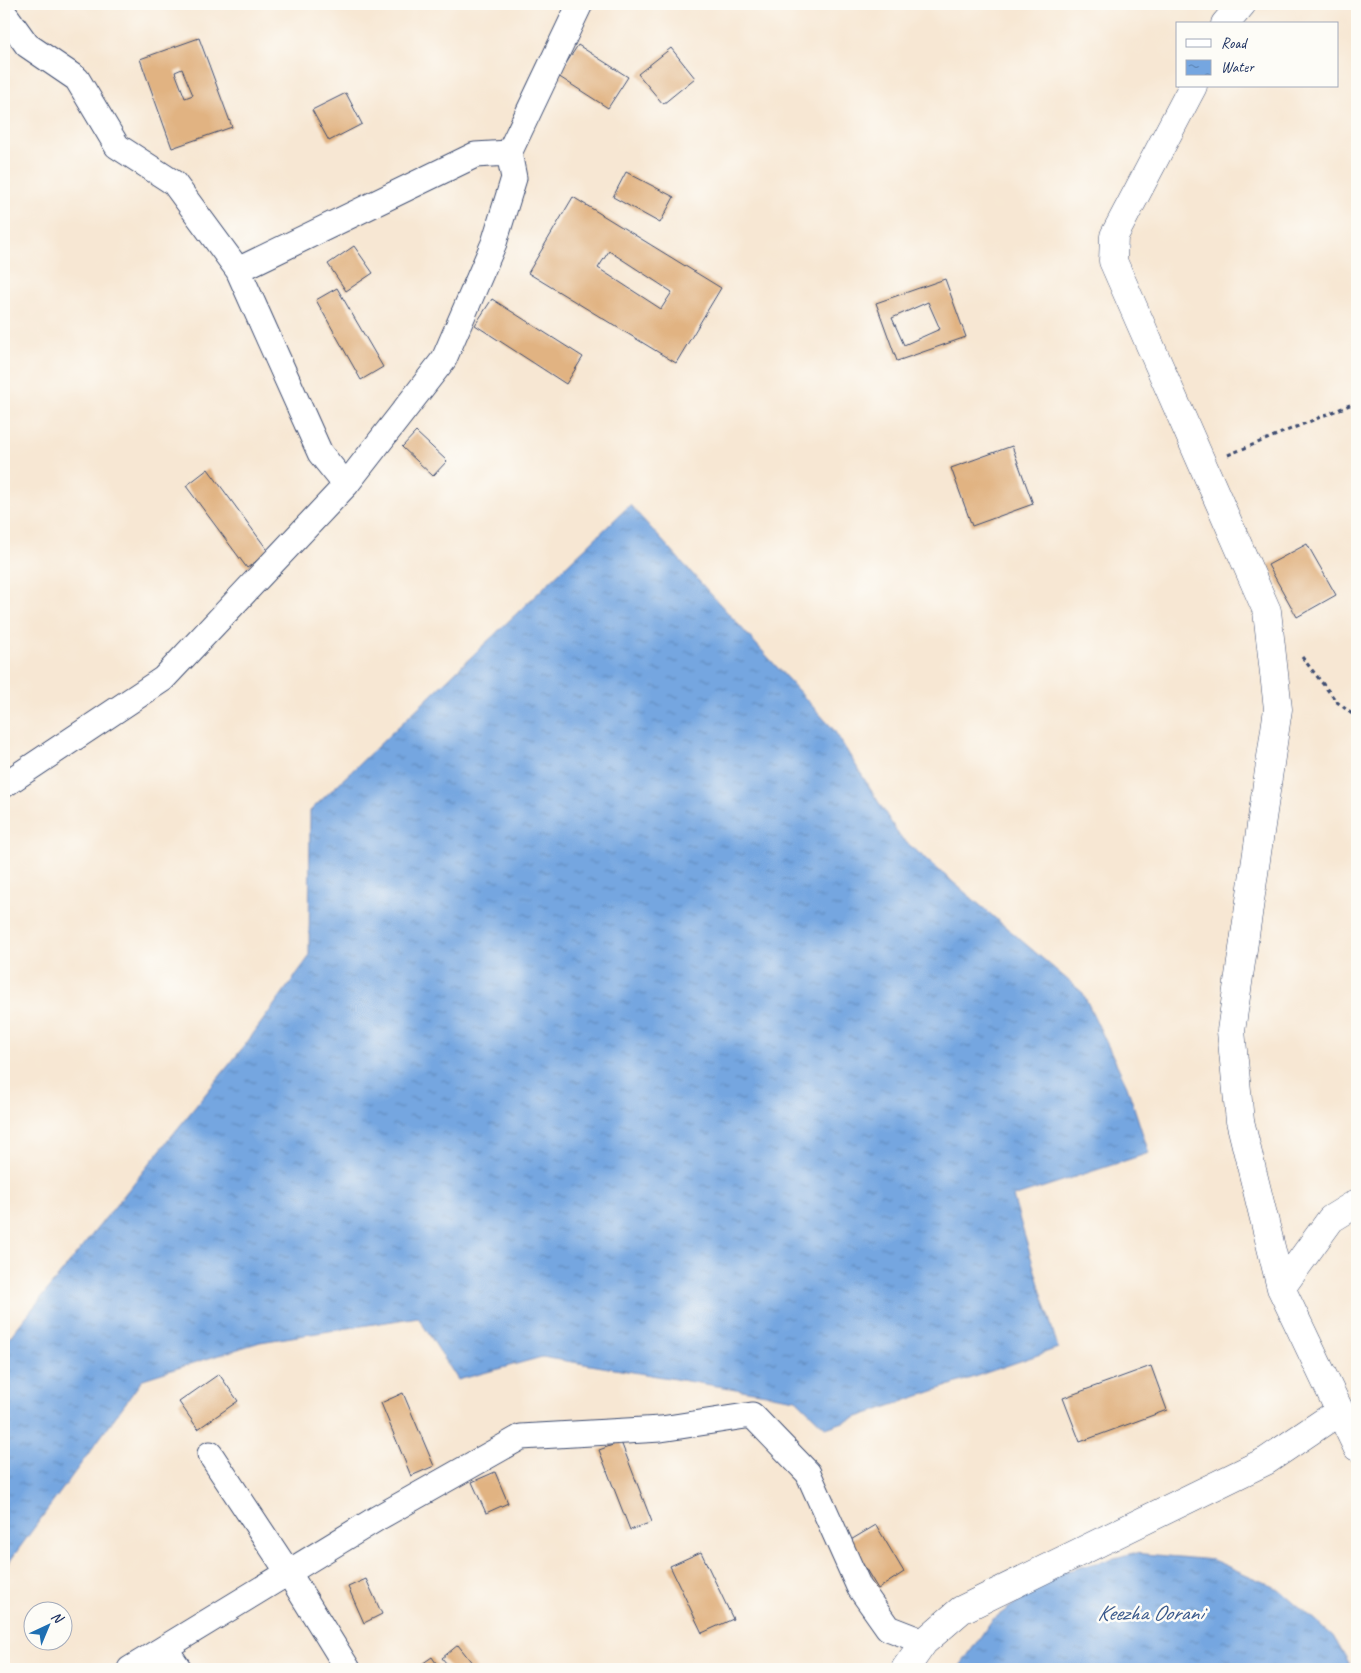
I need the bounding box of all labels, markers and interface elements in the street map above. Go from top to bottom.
legend [1176,22,1338,88]
text: Road [1221,34,1248,53]
text: Water [1221,58,1255,77]
water label: Keezha Oorani [1097,1599,1209,1627]
north arrow [22,1600,72,1650]
text: N [48,1608,67,1628]

